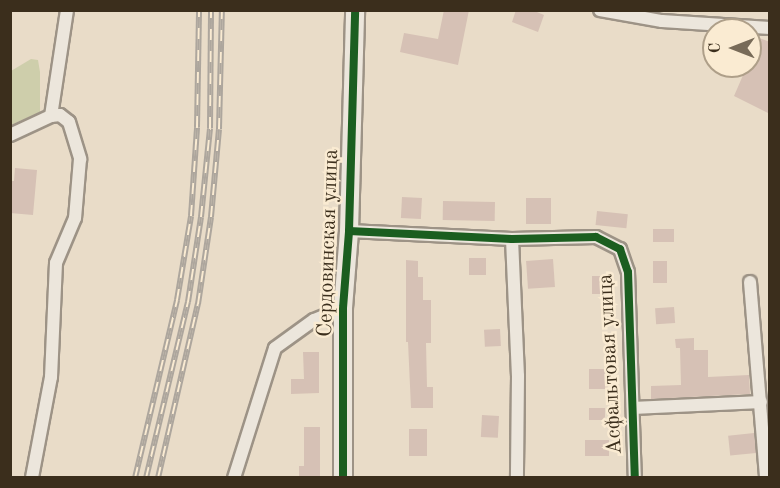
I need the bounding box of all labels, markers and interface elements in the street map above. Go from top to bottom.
north arrow [702,18,762,78]
text: С [708,43,724,53]
street label: Сердовинская улица [313,149,345,337]
street label: Асфальтовая улица [594,273,628,455]

